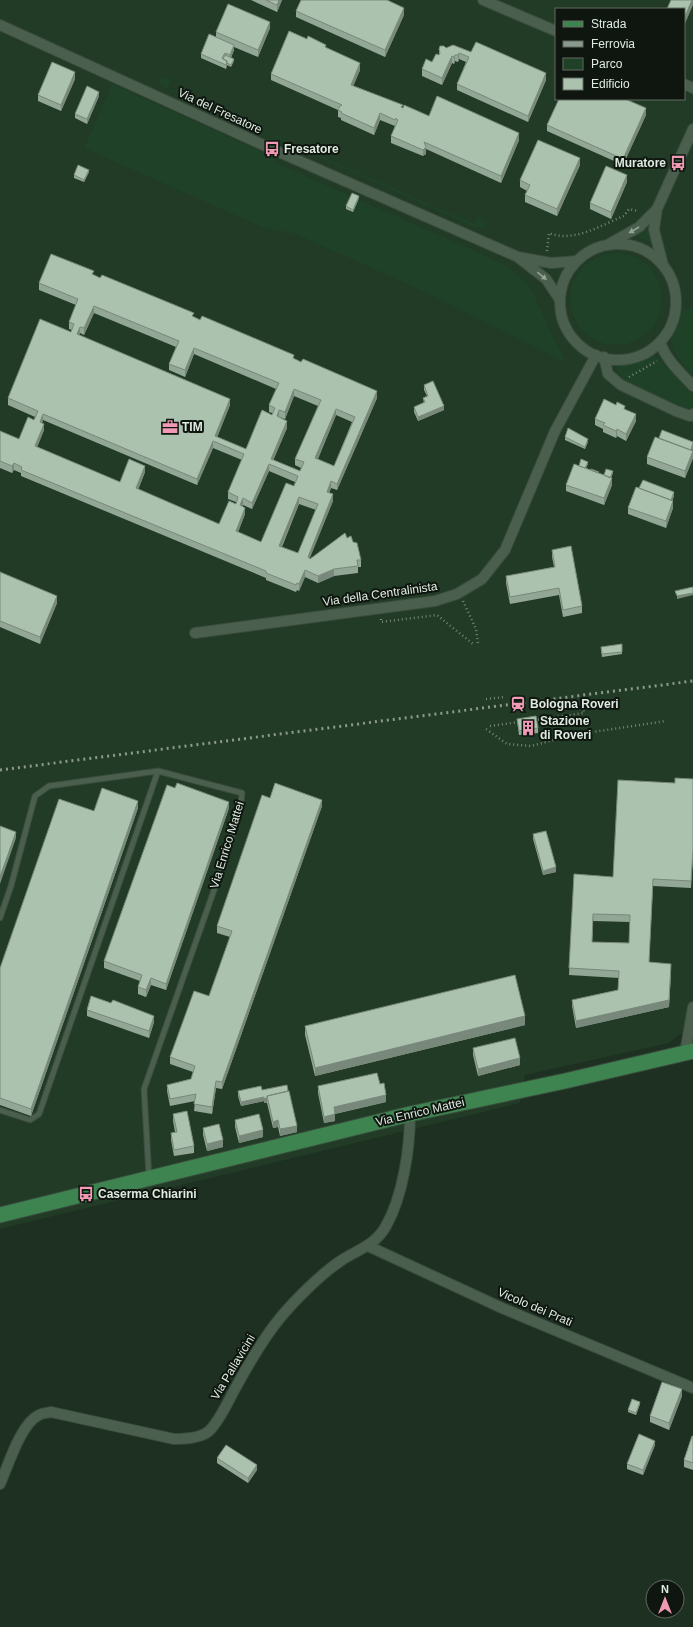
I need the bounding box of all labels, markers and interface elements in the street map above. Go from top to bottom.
legend [555,8,685,100]
text: Strada [591,17,627,31]
text: Ferrovia [591,37,635,51]
text: Parco [591,57,623,71]
text: Edificio [591,77,630,91]
street label: Via del Fresatore [176,85,265,137]
bus stop icon: Fresatore [263,140,281,158]
place label: Fresatore [284,142,339,156]
bus stop icon: Muratore [669,154,687,172]
place label: Muratore [615,156,666,170]
one-way arrow [628,226,640,233]
one-way arrow [536,271,547,280]
office icon: TIM [161,418,179,436]
place label: TIM [182,420,203,434]
street label: Via della Centralinista [322,579,439,609]
station icon: Bologna Roveri [509,695,527,713]
place label: Bologna Roveri [530,697,619,711]
place label: Stazione di Roveri [540,714,591,742]
building icon: Stazione di Roveri [519,719,537,737]
street label: Via Enrico Mattei [207,800,247,890]
street label: Via Enrico Mattei [374,1095,466,1129]
bus stop icon: Caserma Chiarini [77,1185,95,1203]
place label: Caserma Chiarini [98,1187,197,1201]
street label: Vicolo dei Prati [496,1285,574,1329]
street label: Via Pallavicini [208,1332,258,1402]
north arrow [645,1579,685,1619]
text: N [661,1583,669,1595]

